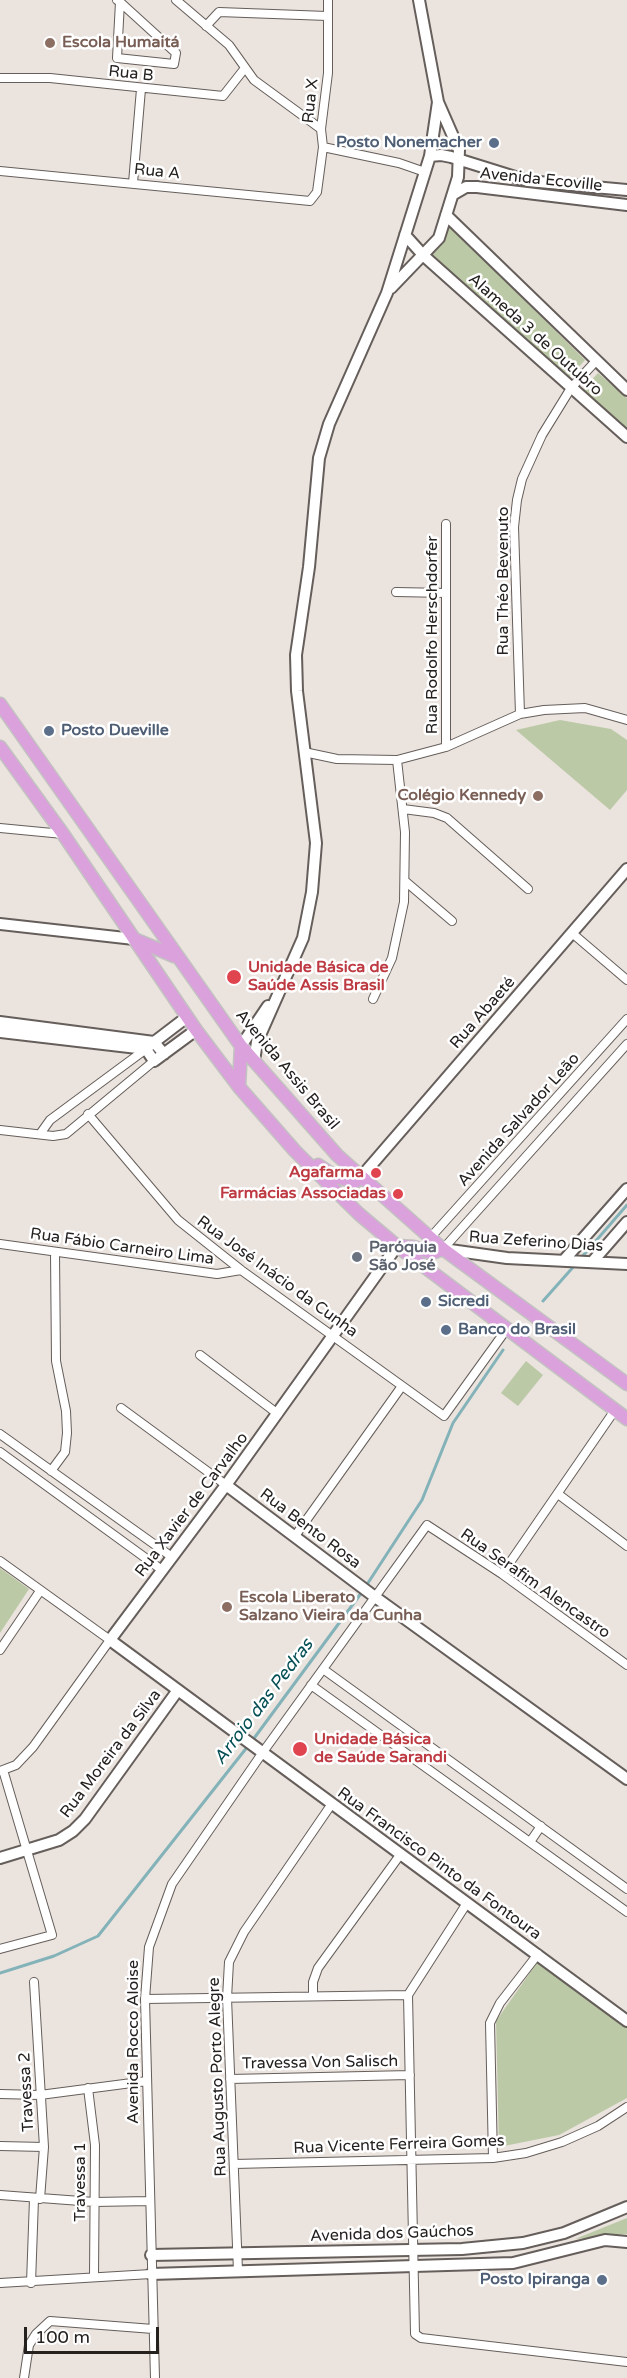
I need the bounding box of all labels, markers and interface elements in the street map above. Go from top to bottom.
place label: Escola Humaitá [62,33,180,53]
marker: Escola Humaitá [43,36,57,50]
street label: Rua B [107,62,155,86]
street label: Rua X [299,78,323,124]
place label: Posto Nonemacher [336,133,482,153]
marker: Posto Nonemacher [487,136,501,150]
street label: Rua A [133,160,181,184]
street label: Avenida Ecoville [479,164,603,196]
street label: Alameda 3 de Outubro [464,270,606,400]
street label: Rua Théo Bevenuto [494,506,514,656]
street label: Rua Rodolfo Herschdorfer [423,536,443,734]
place label: Posto Dueville [61,721,169,741]
marker: Posto Dueville [42,724,56,738]
place label: Colégio Kennedy [397,786,526,806]
marker: Colégio Kennedy [531,789,545,803]
place label: Unidade Básica de Saúde Assis Brasil [248,958,389,996]
marker: Unidade Básica de Saúde Assis Brasil [225,968,243,986]
street label: Rua Abaeté [446,973,520,1053]
street label: Avenida Assis Brasil [231,1006,343,1134]
street label: Avenida Salvador Leão [454,1049,584,1191]
place label: Agafarma [289,1163,364,1183]
marker: Agafarma [369,1166,383,1180]
place label: Farmácias Associadas [220,1184,386,1204]
marker: Farmácias Associadas [391,1187,405,1201]
street label: Rua José Inácio da Cunha [193,1212,361,1342]
street label: Rua Fábio Carneiro Lima [29,1225,215,1269]
street label: Rua Zeferino Dias [468,1228,604,1256]
place label: Paróquia São José [369,1238,437,1276]
marker: Paróquia São José [350,1250,364,1264]
place label: Sicredi [438,1292,489,1312]
marker: Sicredi [419,1295,433,1309]
place label: Banco do Brasil [458,1320,576,1340]
marker: Banco do Brasil [439,1323,453,1337]
street label: Rua Xavier de Carvalho [131,1429,253,1581]
street label: Rua Bento Rosa [256,1485,364,1573]
street label: Rua Serafim Alencastro [456,1525,614,1643]
place label: Escola Liberato Salzano Vieira da Cunha [239,1588,422,1626]
marker: Escola Liberato Salzano Vieira da Cunha [220,1600,234,1614]
water label: Arroio das Pedras [210,1635,318,1769]
street label: Rua Moreira da Silva [56,1686,166,1822]
place label: Unidade Básica de Saúde Sarandi [314,1730,447,1768]
marker: Unidade Básica de Saúde Sarandi [291,1740,309,1758]
street label: Rua Francisco Pinto da Fontoura [333,1784,545,1944]
street label: Avenida Rocco Aloise [124,1960,144,2124]
street label: Rua Augusto Porto Alegre [205,1977,231,2177]
street label: Travessa 2 [15,2052,39,2132]
street label: Travessa Von Salisch [242,2052,398,2074]
street label: Rua Vicente Ferreira Gomes [293,2132,505,2158]
street label: Travessa 1 [71,2142,91,2222]
street label: Avenida dos Gaúchos [310,2222,474,2246]
place label: Posto Ipiranga [480,2270,590,2290]
marker: Posto Ipiranga [595,2273,609,2287]
scale bar [27,2315,162,2353]
text: 100 m [35,2326,90,2348]

